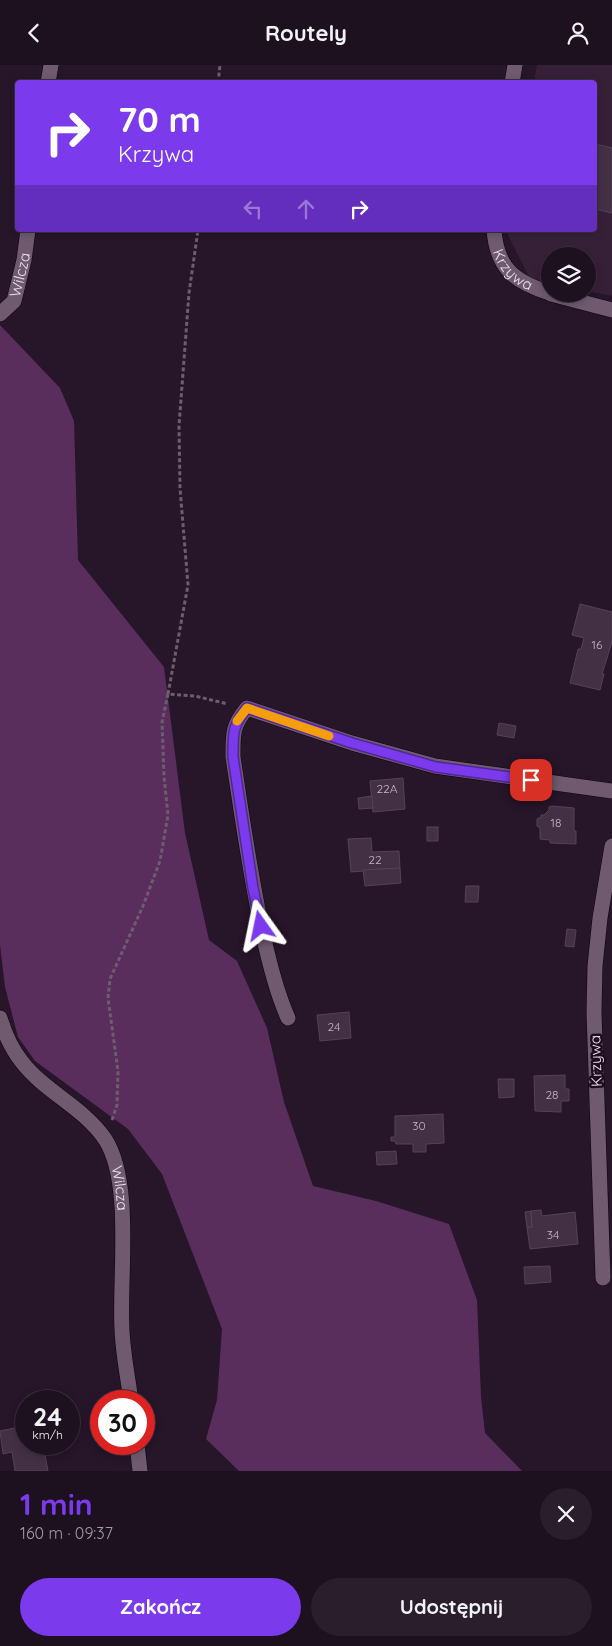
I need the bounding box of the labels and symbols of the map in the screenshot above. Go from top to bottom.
street label: Krzywa [489,246,536,294]
street label: Wilcza [5,252,34,299]
house number: 16 [592,637,603,652]
pin [510,759,552,801]
house number: 22A [376,781,398,796]
house number: 18 [551,815,561,830]
house number: 22 [368,852,382,867]
position arrow [234,899,286,951]
house number: 24 [328,1019,340,1034]
street label: Krzywa [585,1035,606,1087]
house number: 28 [545,1087,559,1102]
house number: 30 [412,1118,426,1133]
street label: Wilcza [108,1164,132,1211]
house number: 34 [547,1227,559,1242]
speed limit sign: 30 [90,1390,155,1455]

